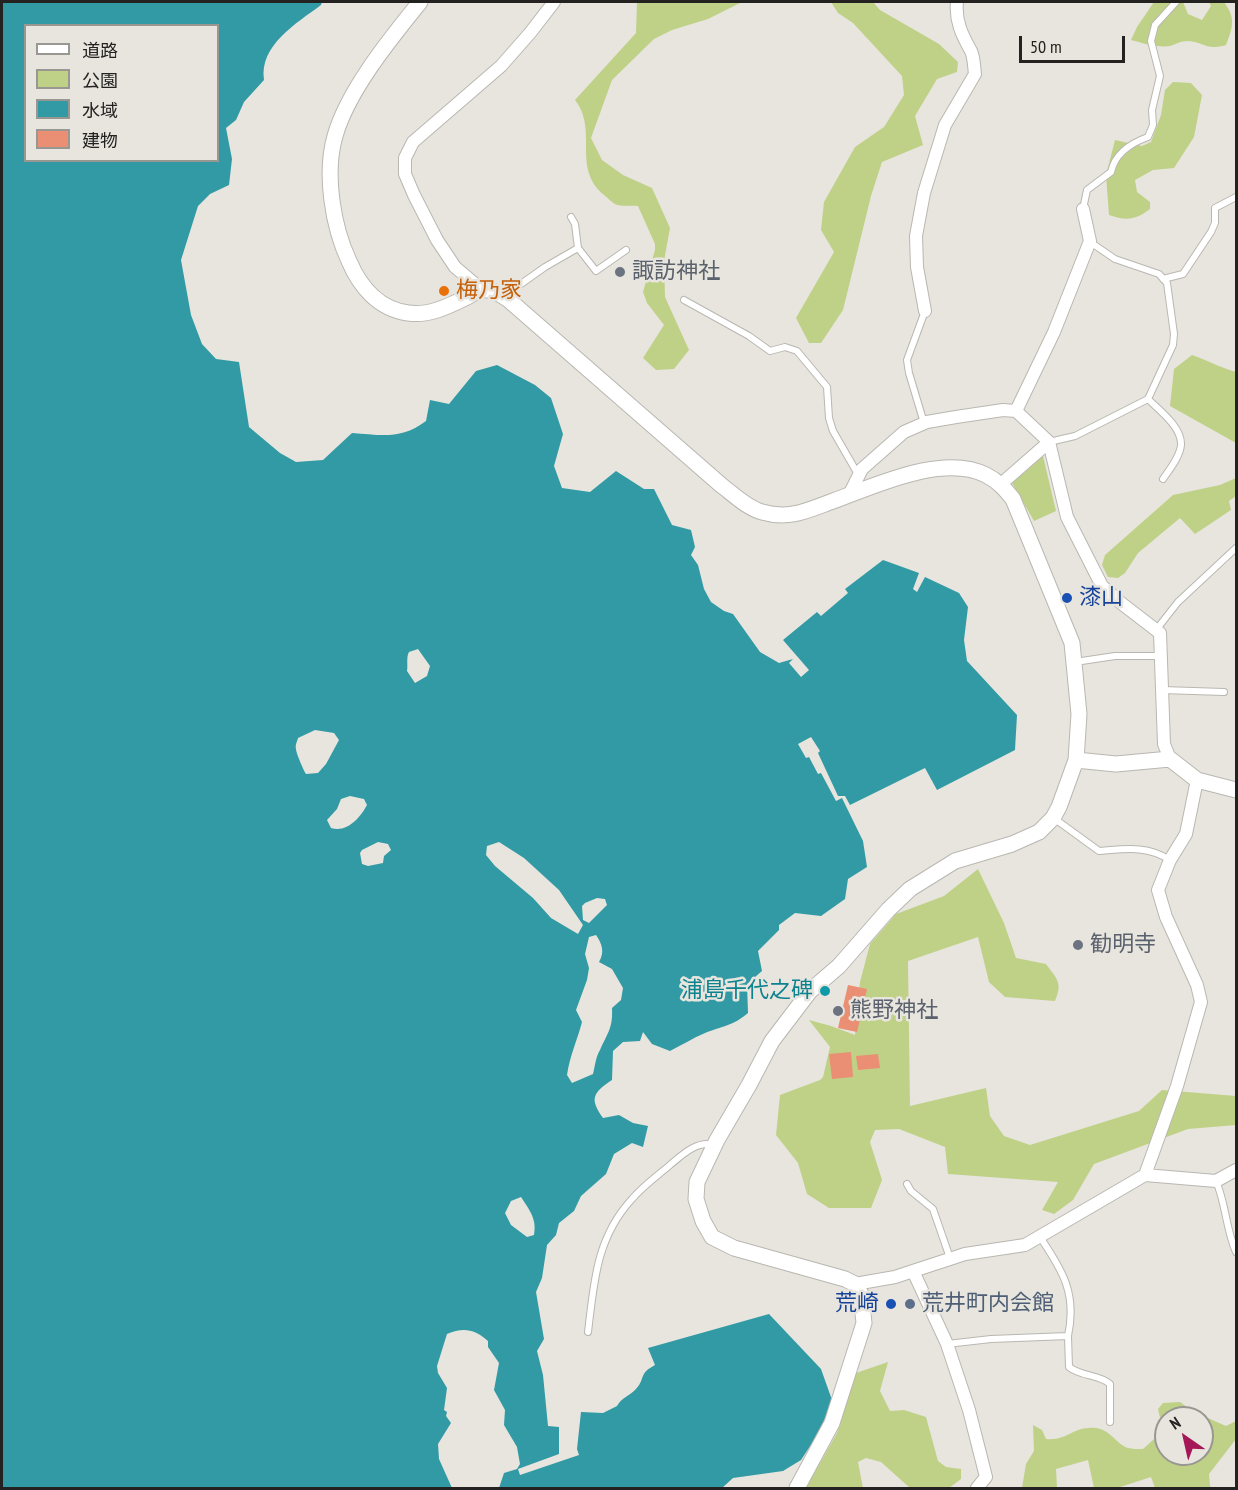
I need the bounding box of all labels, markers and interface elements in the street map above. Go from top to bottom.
legend [24,24,219,162]
scale bar [1022,24,1128,62]
text: 50 m [1030,35,1062,58]
text: 道路 [82,39,118,62]
text: 公園 [82,69,118,92]
text: 水域 [82,99,118,122]
text: 建物 [82,129,118,152]
place label: 諏訪神社 [632,259,720,285]
marker: 諏訪神社 [613,265,627,279]
place label: 梅乃家 [456,278,522,304]
marker: 梅乃家 [437,284,451,298]
place label: 漆山 [1079,585,1123,611]
marker: 漆山 [1060,591,1074,605]
place label: 勧明寺 [1090,932,1156,958]
marker: 勧明寺 [1071,938,1085,952]
place label: 浦島千代之碑 [681,978,813,1004]
marker: 浦島千代之碑 [818,984,832,998]
place label: 熊野神社 [850,998,938,1024]
marker: 熊野神社 [831,1004,845,1018]
place label: 荒崎 [835,1291,879,1317]
place label: 荒井町内会館 [922,1291,1054,1317]
marker: 荒崎 [884,1297,898,1311]
marker: 荒井町内会館 [903,1297,917,1311]
north arrow [1154,1406,1214,1466]
text: N [1166,1412,1184,1433]

